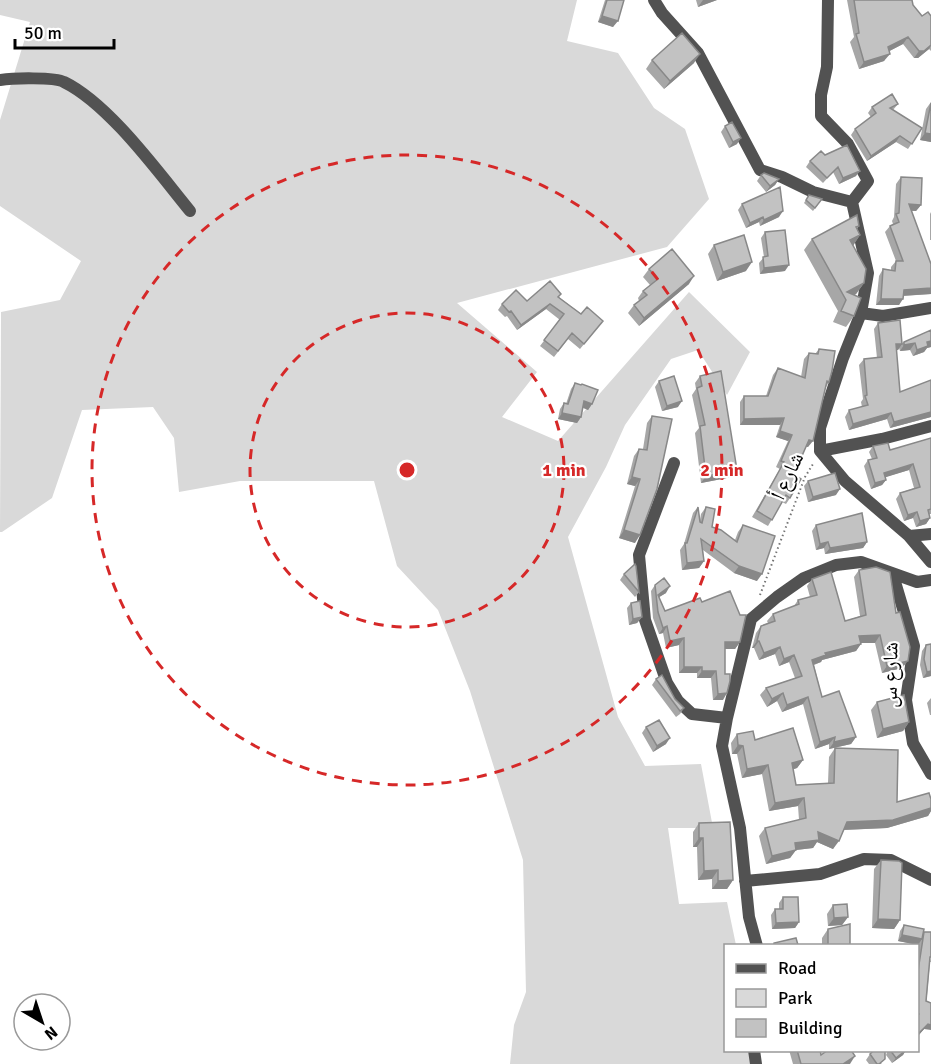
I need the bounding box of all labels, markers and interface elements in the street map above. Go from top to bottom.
scale bar [15,12,114,50]
text: 50 m [24,22,62,44]
street label: شارع أ [765,448,809,504]
text: 1 min [542,459,586,481]
text: 2 min [700,459,744,481]
centre of rings [397,460,417,480]
street label: شارع ﺱ [876,642,904,708]
legend [724,944,919,1052]
text: Road [778,957,817,979]
text: Park [778,987,813,1009]
north arrow [12,992,72,1052]
text: Building [778,1017,842,1039]
text: N [40,1022,61,1044]

